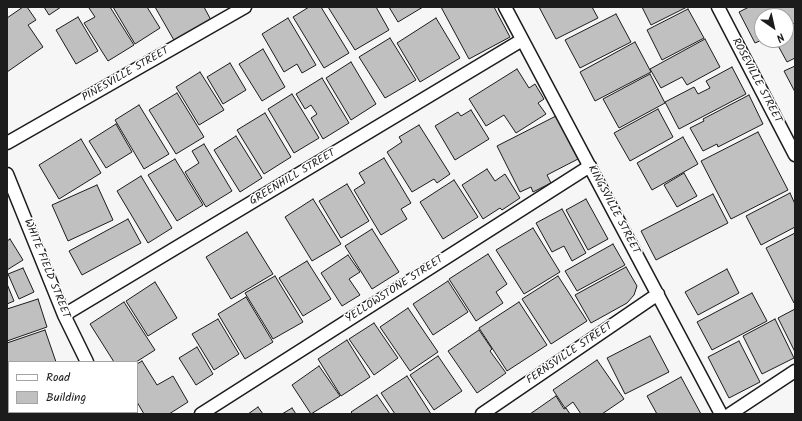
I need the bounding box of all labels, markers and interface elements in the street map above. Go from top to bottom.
north arrow [754,8,794,48]
text: N [772,28,788,47]
street label: ROSEVILLE STREET [728,36,784,126]
street label: PINESVILLE STREET [80,45,172,105]
street label: GREENHILL STREET [248,147,338,209]
street label: KINGSVILLE STREET [584,163,642,257]
street label: WHITE FIELD STREET [20,217,72,321]
street label: YELLOWSTONE STREET [344,253,446,327]
street label: FERNSVILLE STREET [524,320,616,388]
legend [8,361,138,413]
text: Road [46,368,70,387]
text: Building [46,388,86,407]

